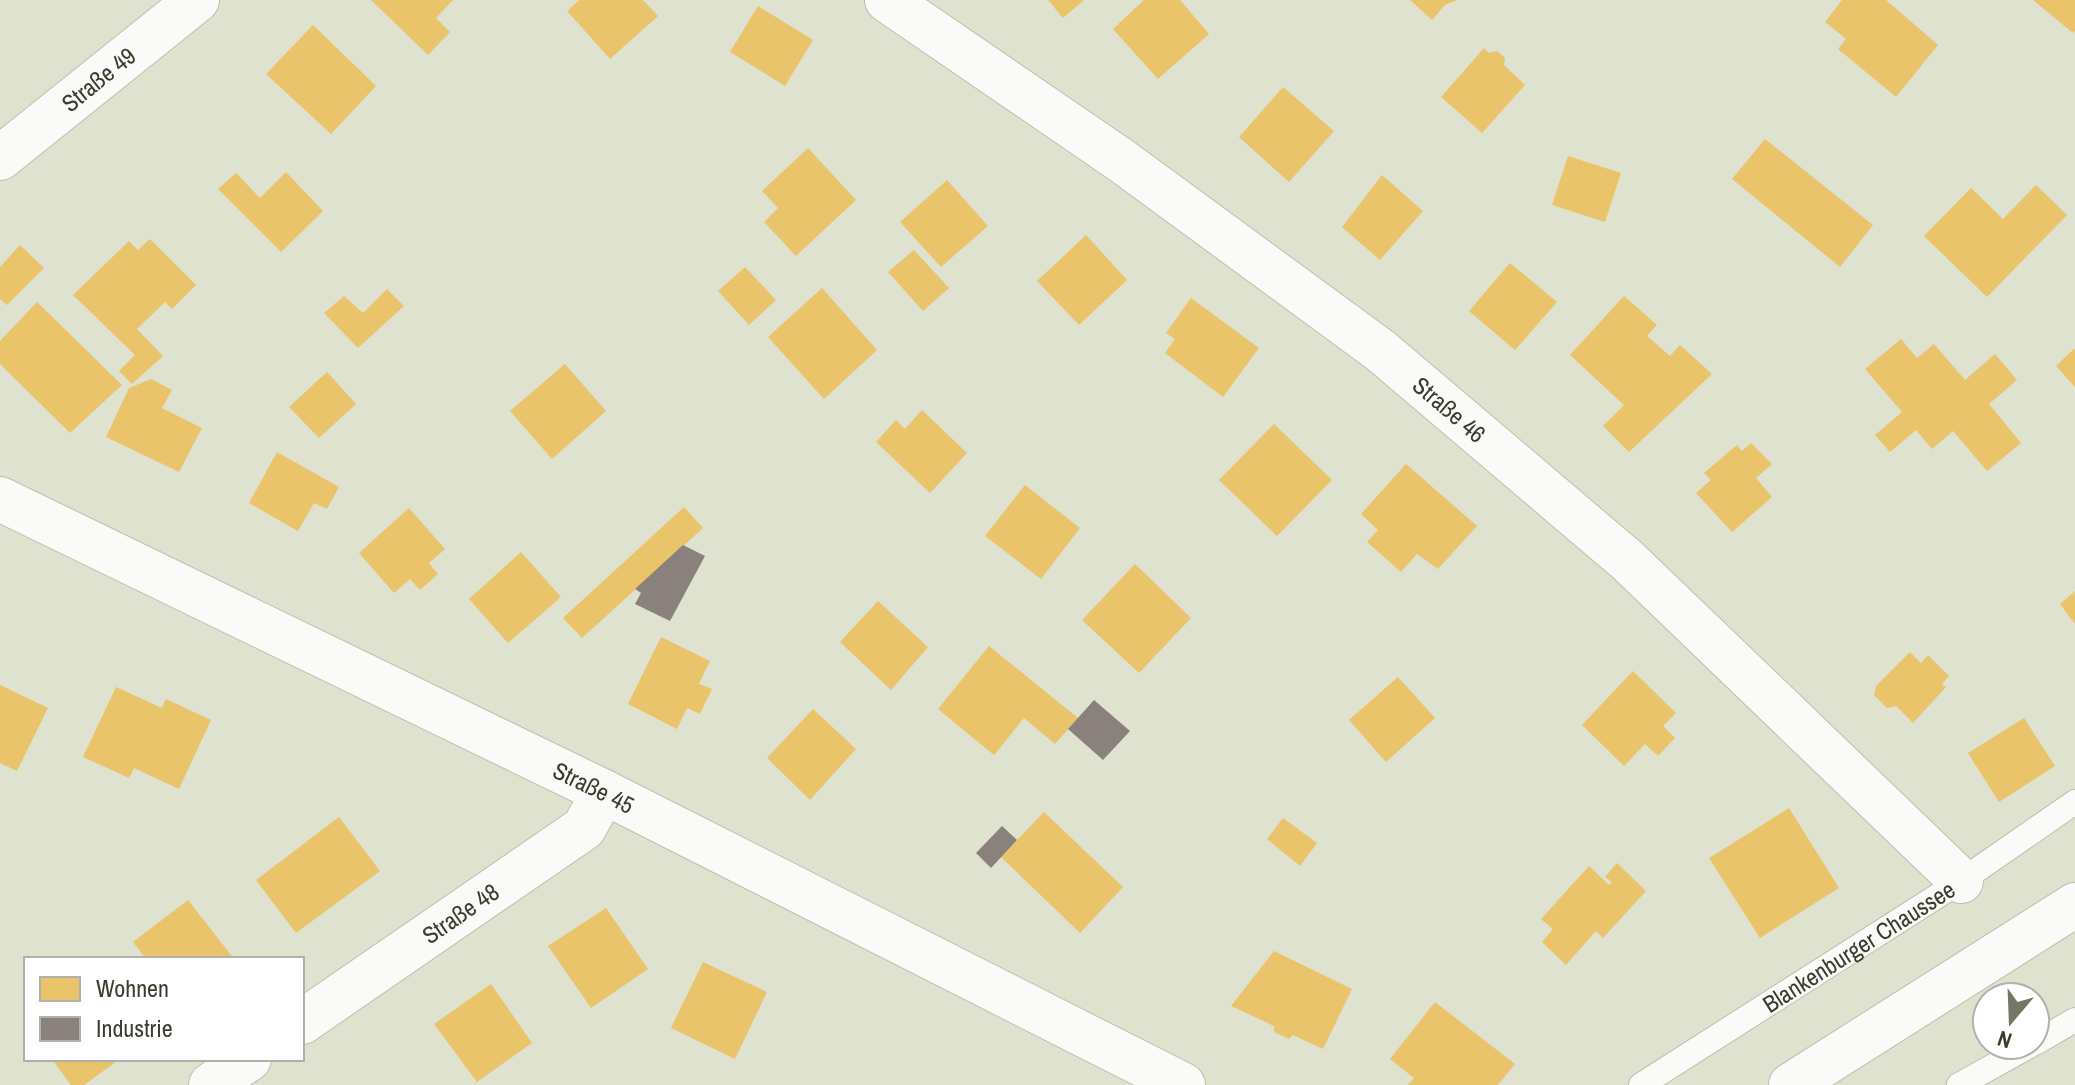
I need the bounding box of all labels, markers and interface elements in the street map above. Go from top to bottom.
street label: Straße 49 [55,40,142,119]
street label: Straße 46 [1406,369,1493,449]
street label: Straße 45 [548,754,640,821]
street label: Blankenburger Chaussee [1756,873,1961,1020]
street label: Straße 48 [415,875,505,951]
legend [24,957,304,1061]
text: Wohnen [96,972,169,1004]
north arrow [1971,981,2051,1061]
text: Industrie [96,1012,173,1044]
text: N [1993,1024,2016,1056]

